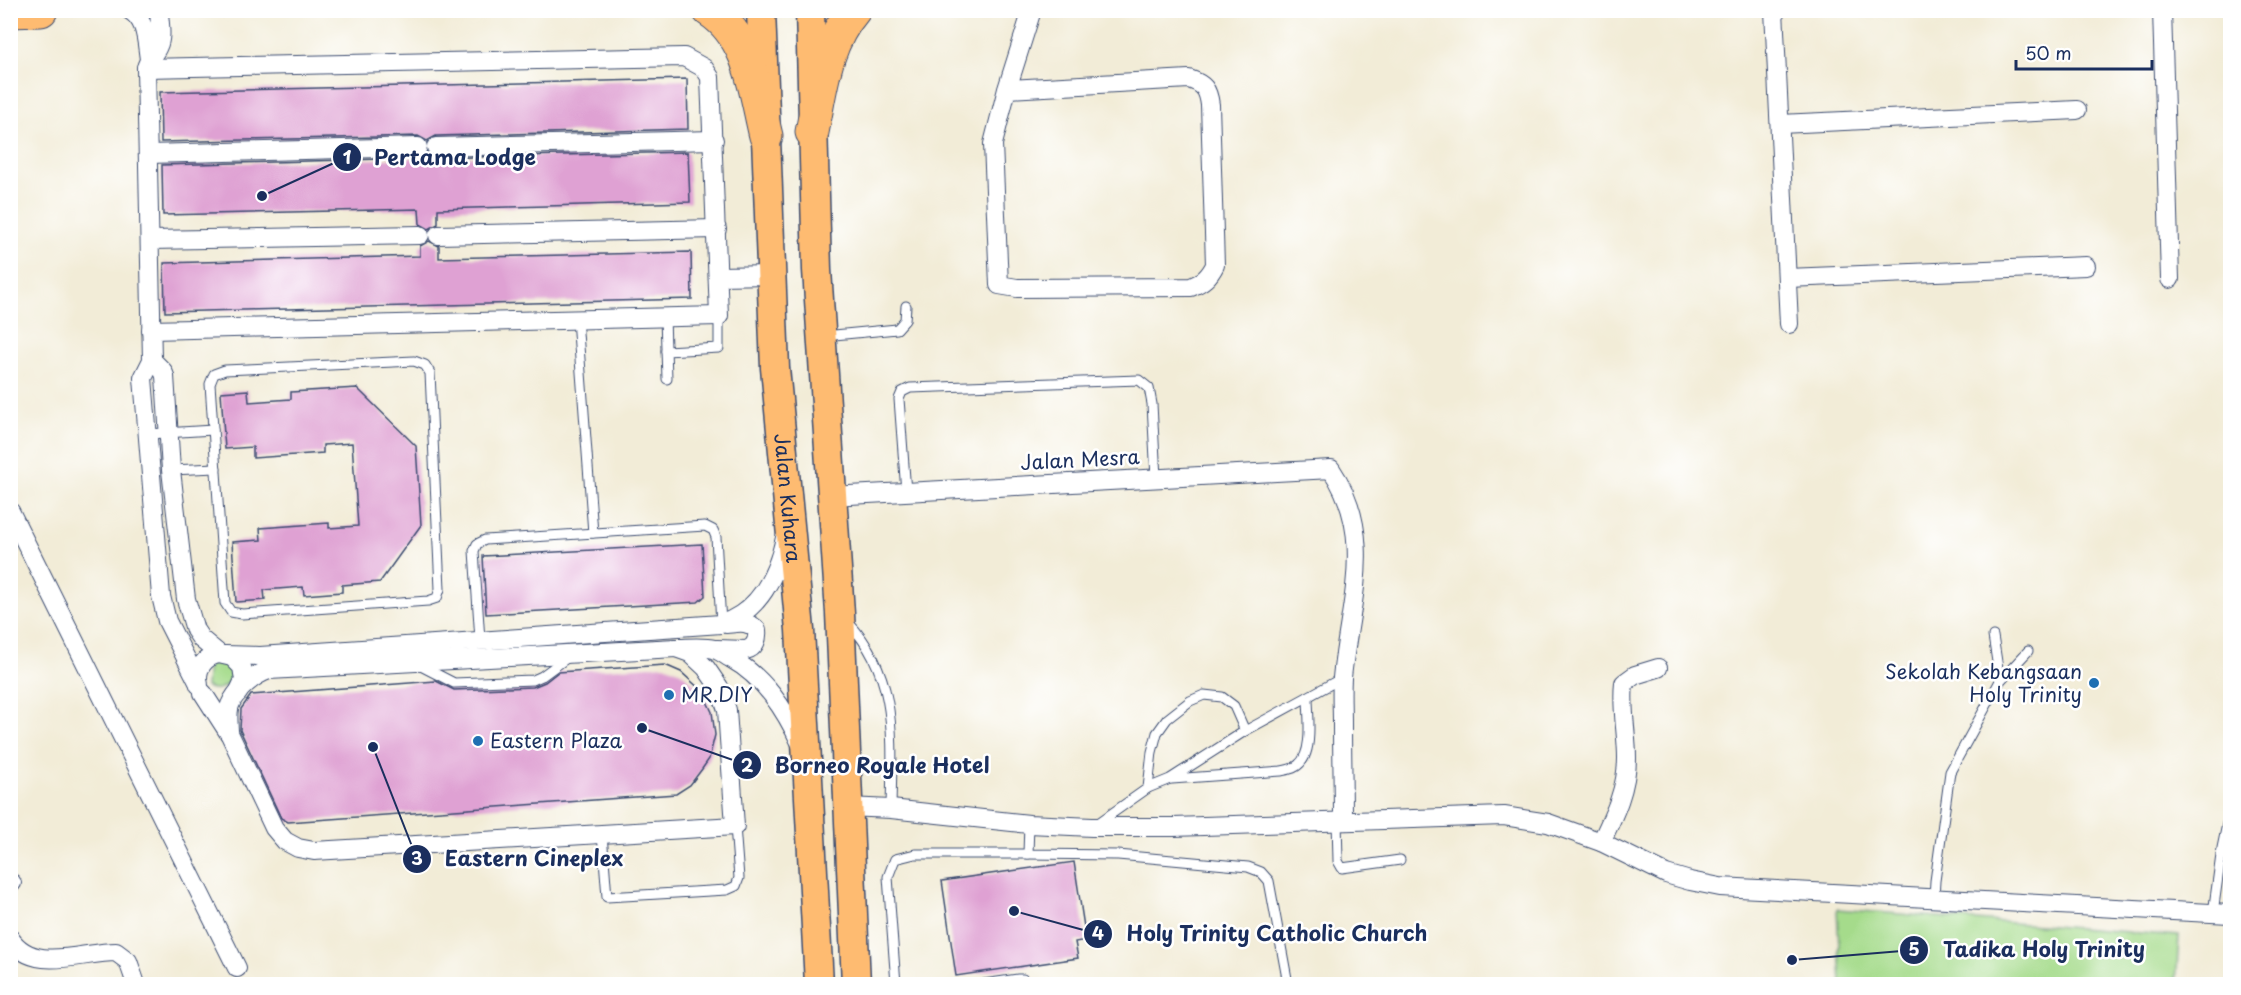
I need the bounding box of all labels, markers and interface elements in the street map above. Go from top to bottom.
scale bar [2016,33,2152,71]
text: 50 m [2025,39,2072,66]
callout: Pertama Lodge [332,138,548,177]
text: Pertama Lodge [374,140,536,172]
text: 1 [343,143,352,170]
street label: Jalan Kuhara [767,432,810,564]
street label: Jalan Mesra [1020,441,1141,477]
place label: Sekolah Kebangsaan Holy Trinity [1885,656,2082,709]
marker: Sekolah Kebangsaan Holy Trinity [2087,676,2101,690]
place label: MR.DIY [681,679,753,709]
marker: MR.DIY [662,688,676,702]
place label: Eastern Plaza [490,725,622,755]
marker: Eastern Plaza [471,734,485,748]
callout: Borneo Royale Hotel [732,746,1003,785]
text: Borneo Royale Hotel [775,748,989,780]
text: 2 [741,751,754,778]
callout: Eastern Cineplex [402,840,636,879]
text: Eastern Cineplex [445,841,624,873]
text: 3 [411,844,423,871]
callout: Holy Trinity Catholic Church [1083,914,1441,953]
text: Holy Trinity Catholic Church [1127,916,1427,948]
text: 4 [1092,919,1104,946]
callout: Tadika Holy Trinity [1899,930,2158,969]
text: Tadika Holy Trinity [1943,932,2145,964]
text: 5 [1908,935,1920,962]

